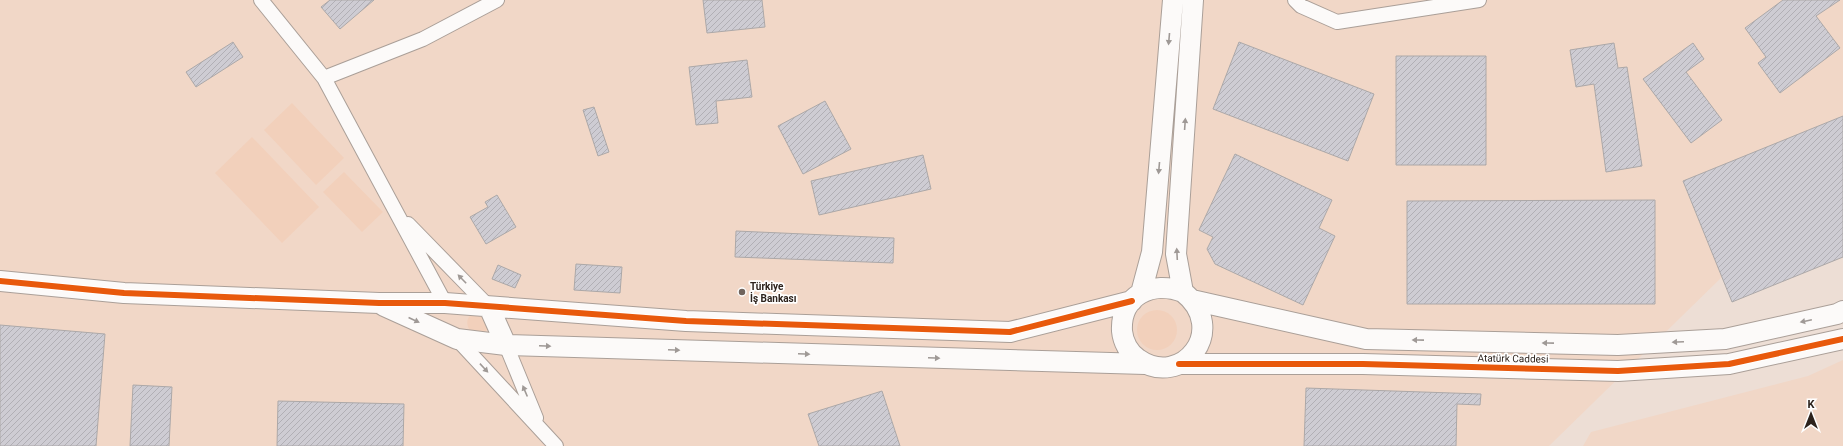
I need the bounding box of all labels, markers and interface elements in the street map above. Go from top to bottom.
one-way arrow [1166,33,1173,45]
one-way arrow [1181,118,1188,130]
one-way arrow [1155,162,1162,174]
one-way arrow [1173,248,1180,260]
one-way arrow [457,274,467,284]
place label: Türkiye İş Bankası [750,281,797,304]
marker: Türkiye İş Bankası [737,287,747,297]
one-way arrow [409,317,421,323]
one-way arrow [1799,318,1812,324]
one-way arrow [1411,337,1424,343]
one-way arrow [1672,338,1684,345]
one-way arrow [1542,340,1554,347]
one-way arrow [539,343,551,350]
one-way arrow [668,347,681,353]
one-way arrow [798,351,811,357]
street label: Atatürk Caddesi [1477,352,1549,365]
one-way arrow [928,354,940,361]
one-way arrow [479,363,489,373]
one-way arrow [522,386,528,397]
north arrow [1791,394,1831,434]
text: K [1808,398,1816,411]

